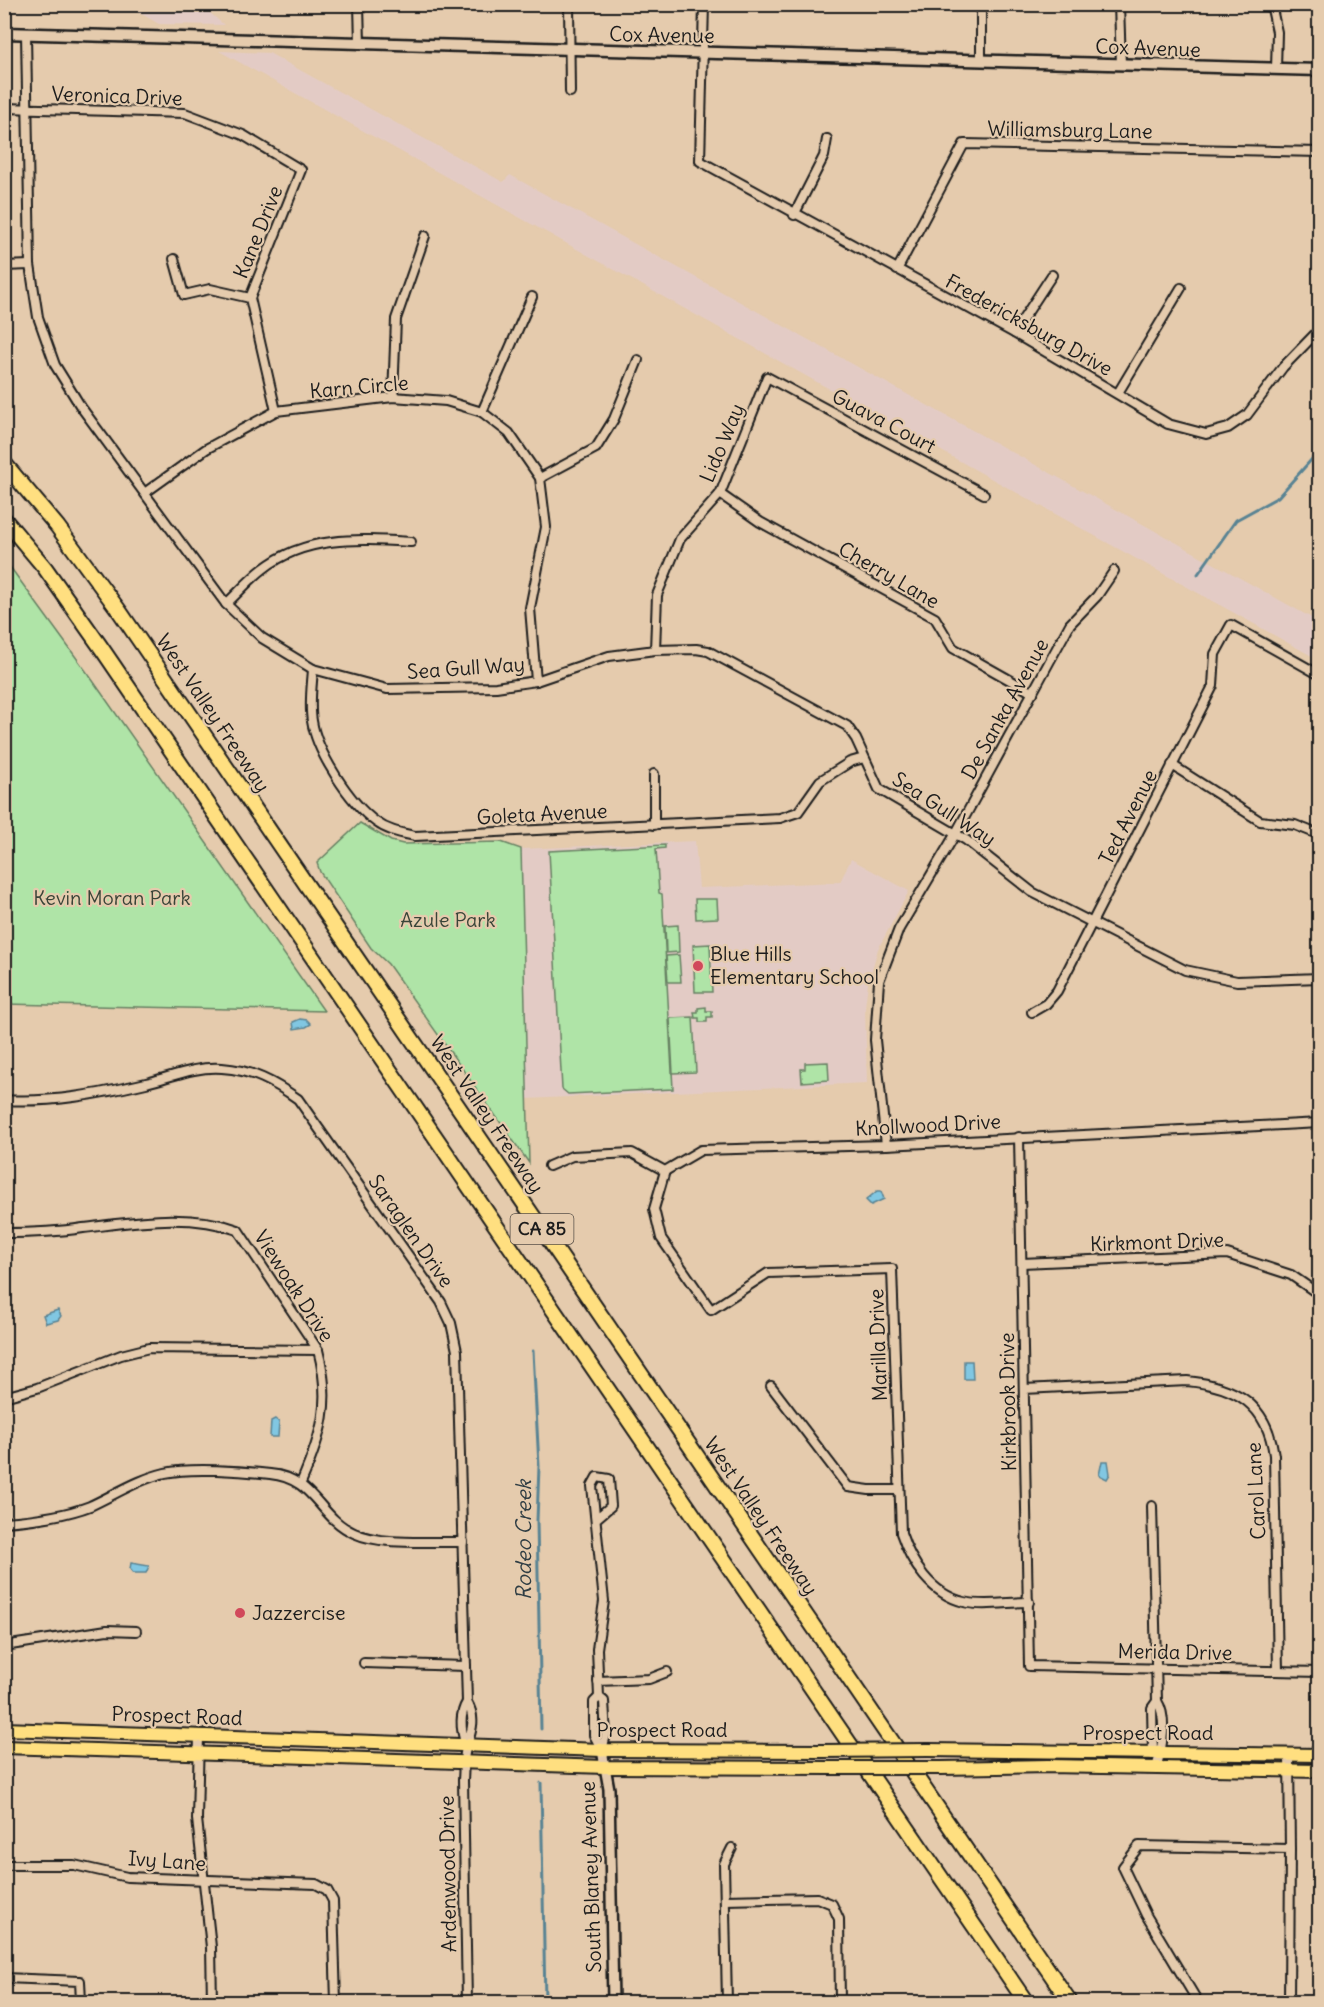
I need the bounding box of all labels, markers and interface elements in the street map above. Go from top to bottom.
street label: Cox Avenue [609,21,715,48]
street label: Cox Avenue [1095,33,1201,62]
street label: Veronica Drive [51,81,183,110]
street label: Williamsburg Lane [987,116,1153,143]
street label: Kane Drive [228,182,287,282]
street label: Fredericksburg Drive [941,268,1117,381]
street label: Karn Circle [308,370,409,403]
street label: Guava Court [828,383,941,458]
street label: Lido Way [694,400,749,486]
street label: Cherry Lane [834,536,944,614]
street label: West Valley Freeway [151,629,276,797]
street label: De Sanka Avenue [956,634,1054,784]
street label: Sea Gull Way [406,651,526,684]
street label: Ted Avenue [1093,765,1162,869]
street label: Sea Gull Way [888,766,1001,851]
street label: Goleta Avenue [476,798,608,829]
park label: Kevin Moran Park [33,885,191,910]
park label: Azule Park [400,907,496,932]
place label: Blue Hills Elementary School [710,941,879,989]
marker: Blue Hills Elementary School [691,959,705,973]
street label: West Valley Freeway [425,1030,550,1198]
street label: Knollwood Drive [854,1108,1002,1141]
street label: Saraglen Drive [363,1170,459,1292]
road number: CA 85 [510,1214,574,1244]
street label: Viewoak Drive [249,1225,340,1346]
street label: Kirkmont Drive [1089,1227,1224,1256]
street label: Marilla Drive [863,1288,892,1402]
street label: Kirkbrook Drive [994,1332,1021,1472]
street label: West Valley Freeway [699,1432,824,1600]
street label: Carol Lane [1240,1442,1271,1540]
water label: Rodeo Creek [510,1479,537,1600]
place label: Jazzercise [252,1600,346,1625]
marker: Jazzercise [233,1606,247,1620]
street label: Merida Drive [1117,1638,1233,1665]
street label: Prospect Road [111,1701,243,1730]
street label: Prospect Road [596,1717,728,1742]
street label: Prospect Road [1082,1720,1214,1745]
street label: South Blaney Avenue [575,1781,606,1973]
street label: Ardenwood Drive [434,1795,461,1953]
street label: Ivy Lane [127,1845,207,1876]

